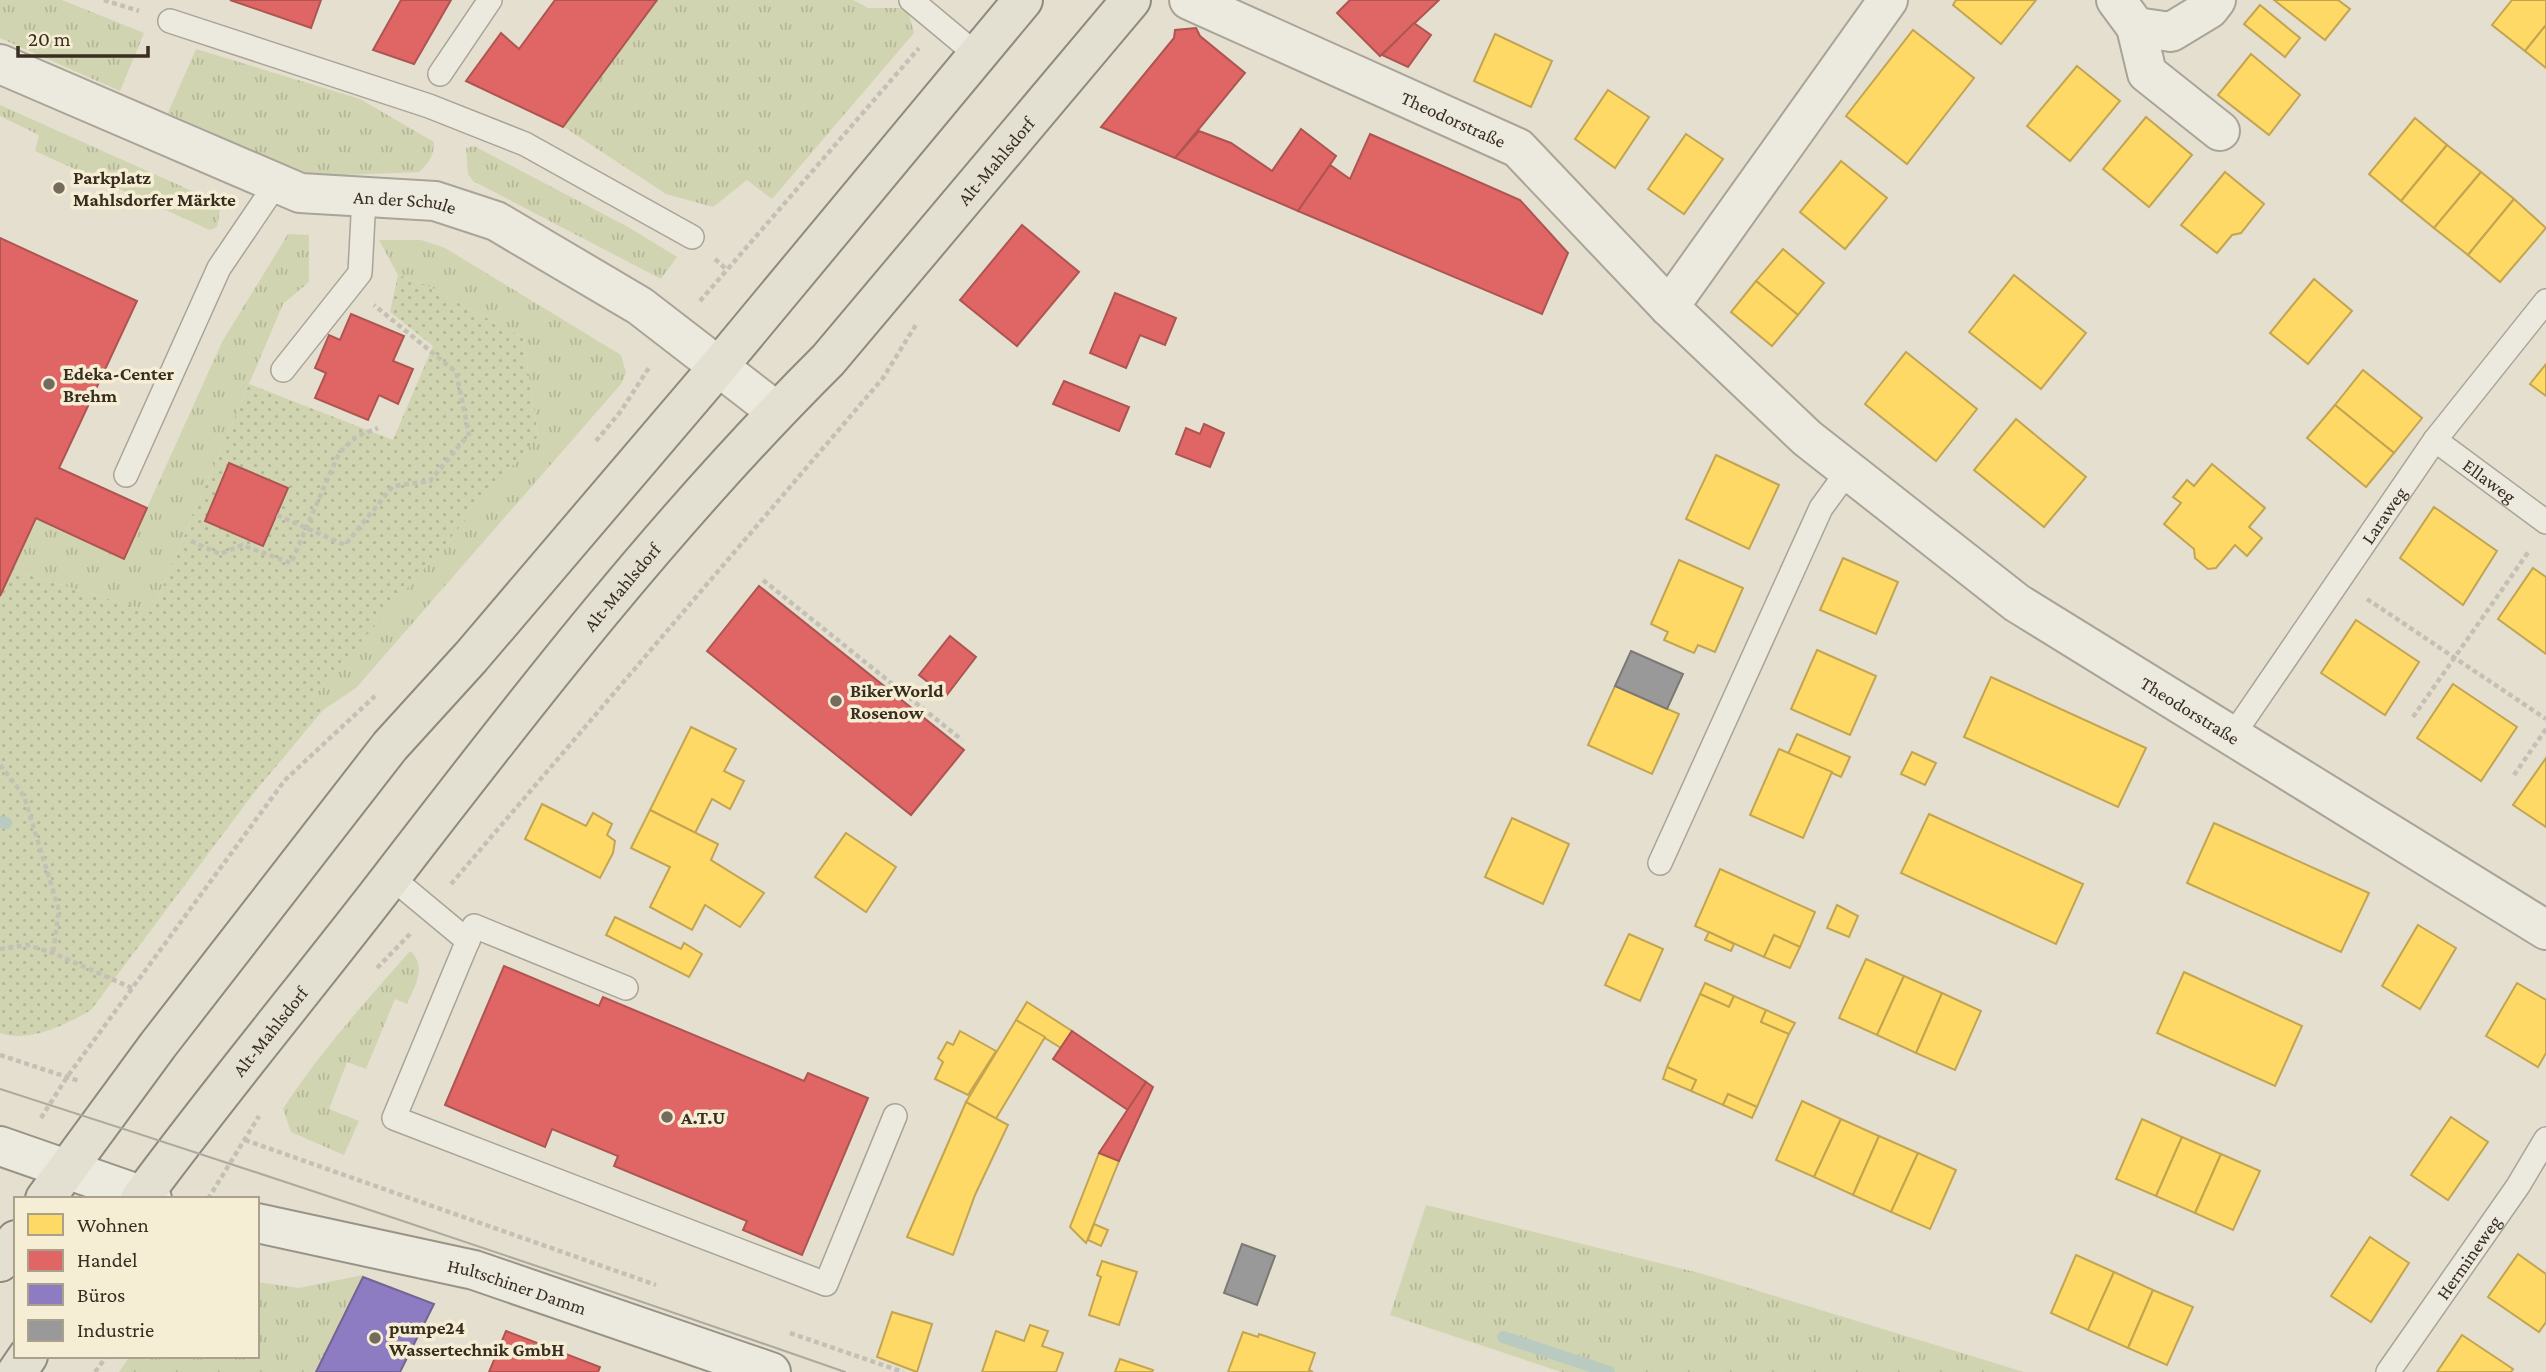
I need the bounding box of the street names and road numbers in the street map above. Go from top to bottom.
street label: Theodorstraße [1398,87,1509,152]
street label: Alt-Mahlsdorf [953,112,1040,209]
street label: An der Schule [353,186,459,218]
street label: Ellaweg [2459,454,2520,507]
street label: Laraweg [2357,483,2411,548]
street label: Alt-Mahlsdorf [579,538,666,635]
street label: Theodorstraße [2137,672,2243,749]
street label: Alt-Mahlsdorf [228,982,313,1080]
street label: Hermineweg [2432,1211,2505,1304]
street label: Hultschiner Damm [446,1255,589,1319]

